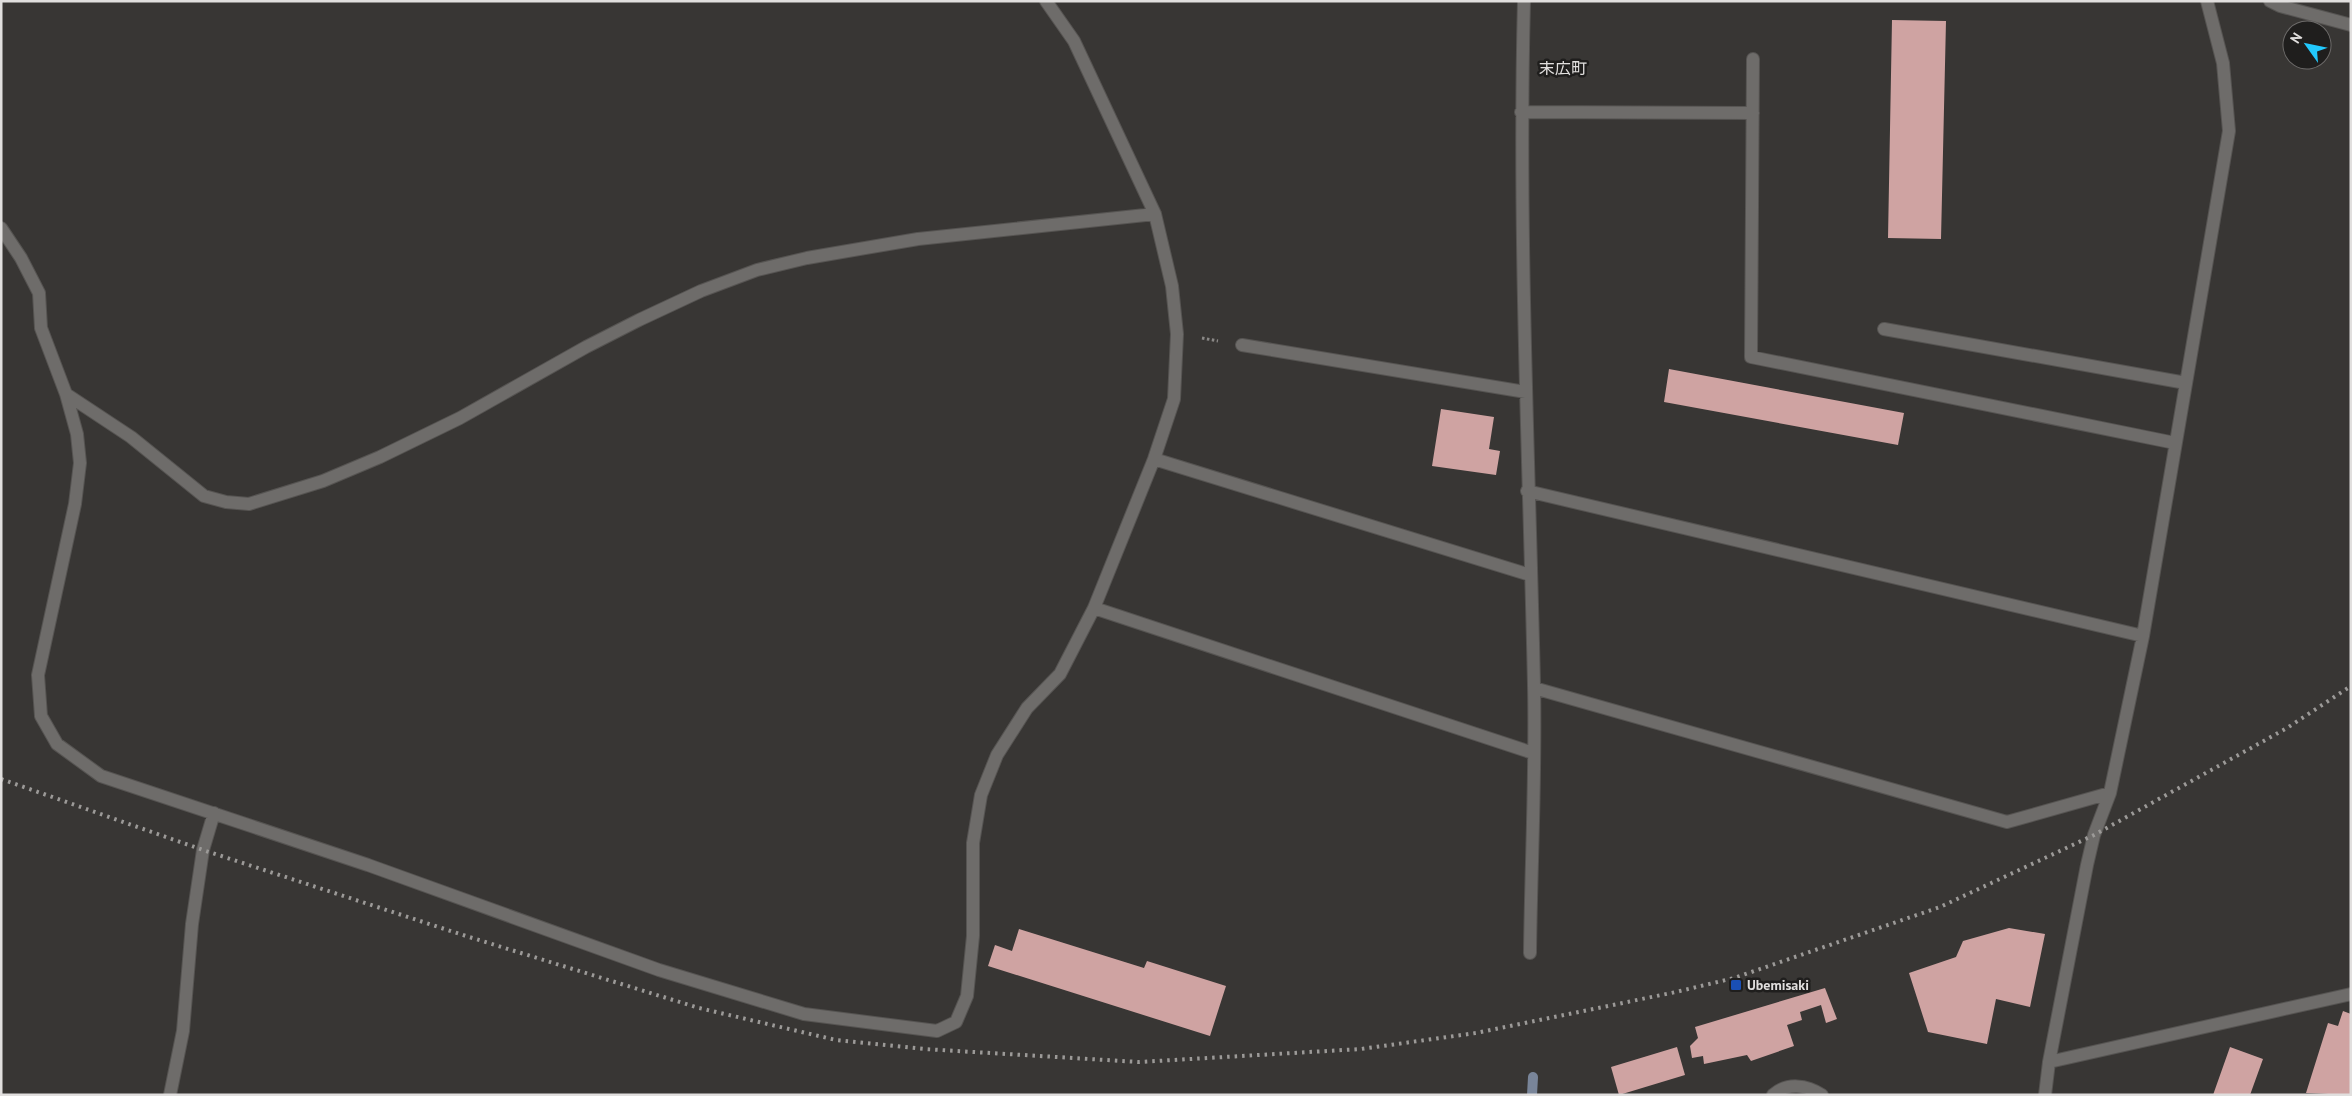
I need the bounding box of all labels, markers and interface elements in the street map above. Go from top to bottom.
north arrow [2282,20,2332,70]
text: N [2286,29,2306,47]
district label: 末広町 [1539,58,1587,78]
place label: Ubemisaki [1747,976,1809,994]
marker: Ubemisaki [1729,978,1743,992]

